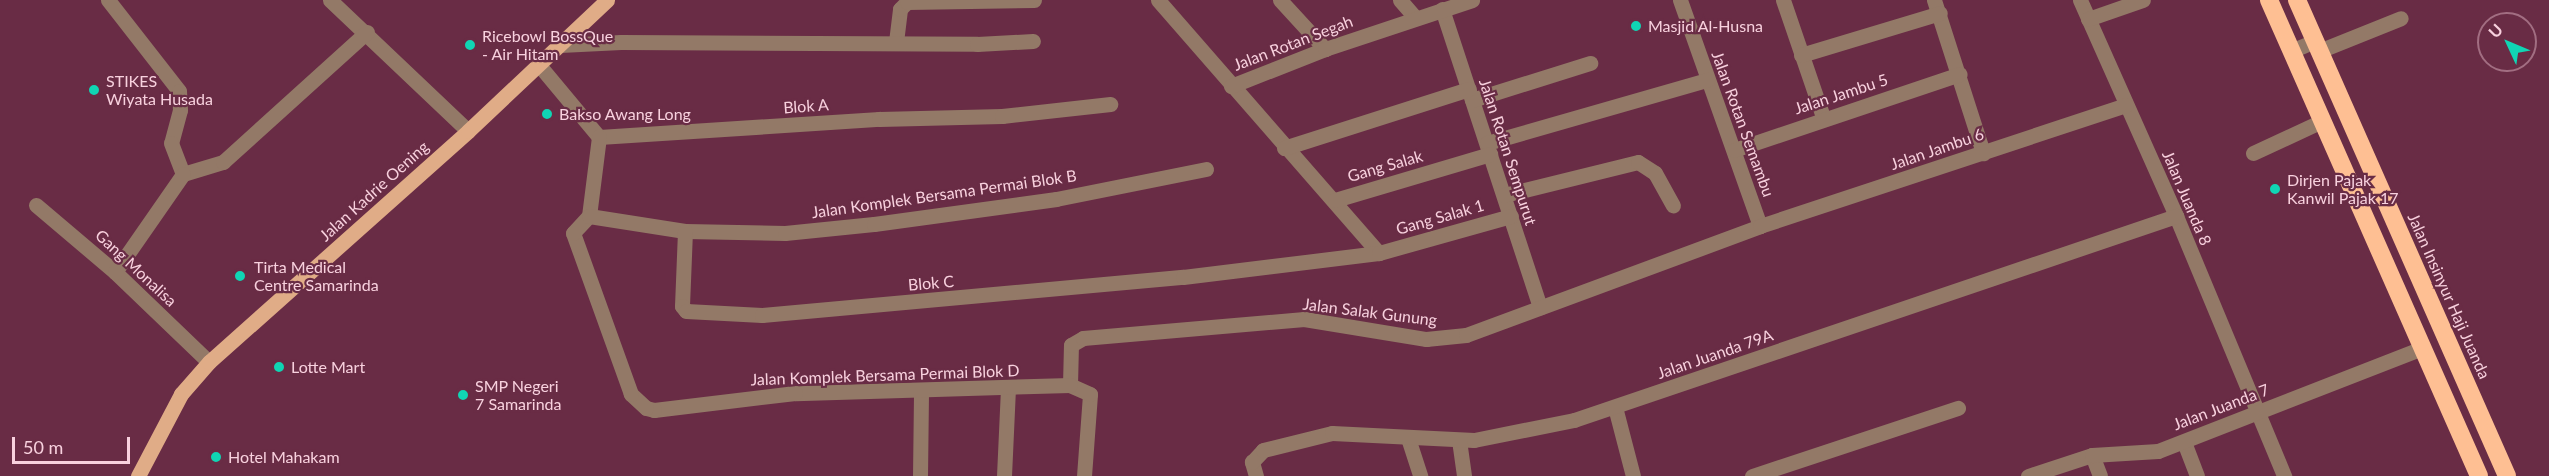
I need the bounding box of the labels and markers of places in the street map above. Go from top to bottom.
place label: Masjid Al-Husna [1648,16,1764,36]
marker: Masjid Al-Husna [1629,19,1643,33]
place label: Ricebowl BossQue - Air Hitam [482,26,613,64]
marker: Ricebowl BossQue - Air Hitam [463,38,477,52]
place label: STIKES Wiyata Husada [106,71,213,109]
marker: STIKES Wiyata Husada [87,83,101,97]
place label: Bakso Awang Long [559,104,691,124]
marker: Bakso Awang Long [540,107,554,121]
place label: Dirjen Pajak Kanwil Pajak 17 [2287,170,2399,208]
marker: Dirjen Pajak Kanwil Pajak 17 [2268,182,2282,196]
place label: Tirta Medical Centre Samarinda [254,257,379,295]
marker: Tirta Medical Centre Samarinda [231,267,249,285]
place label: Lotte Mart [291,357,365,377]
marker: Lotte Mart [272,360,286,374]
place label: SMP Negeri 7 Samarinda [475,376,562,414]
marker: SMP Negeri 7 Samarinda [456,388,470,402]
place label: Hotel Mahakam [228,447,340,467]
marker: Hotel Mahakam [209,450,223,464]

